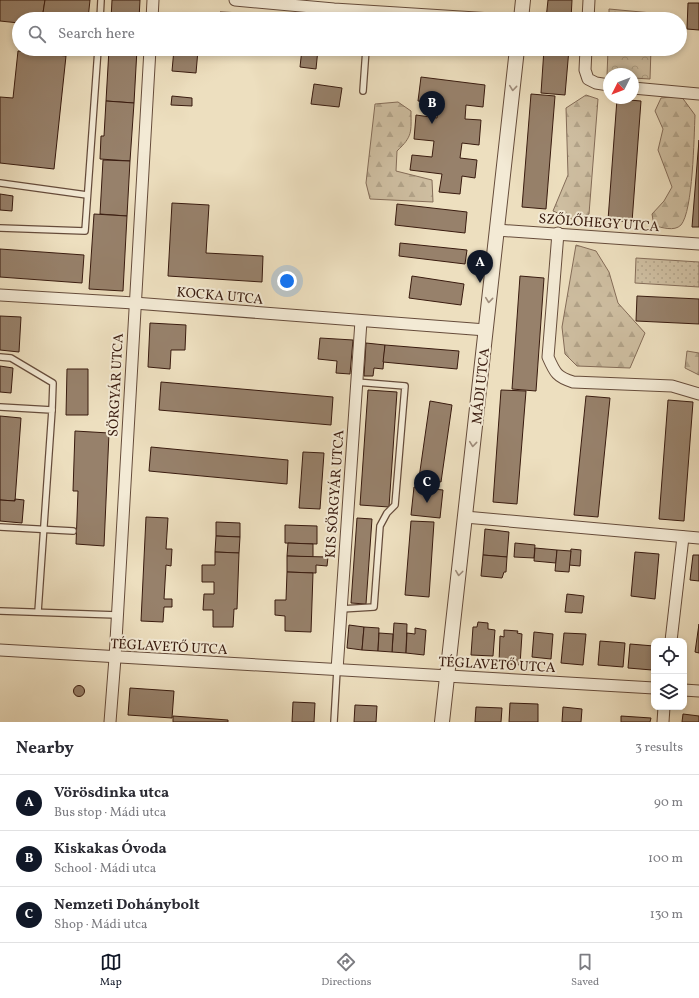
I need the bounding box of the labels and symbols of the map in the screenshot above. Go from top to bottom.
north arrow [603,68,639,104]
one-way arrow [509,85,518,91]
pin: B [419,91,445,124]
street label: SZŐLŐHEGY UTCA [538,209,660,237]
pin: A [467,250,493,283]
your location [277,271,297,291]
street label: KOCKA UTCA [176,283,264,310]
one-way arrow [485,297,494,303]
street label: SÖRGYÁR UTCA [104,333,129,437]
street label: MÁDI UTCA [468,347,495,425]
street label: KIS SÖRGYÁR UTCA [322,429,349,559]
one-way arrow [469,441,478,447]
pin: C [414,470,440,503]
one-way arrow [454,570,463,576]
street label: TÉGLAVETŐ UTCA [110,634,228,660]
street label: TÉGLAVETŐ UTCA [438,652,556,678]

